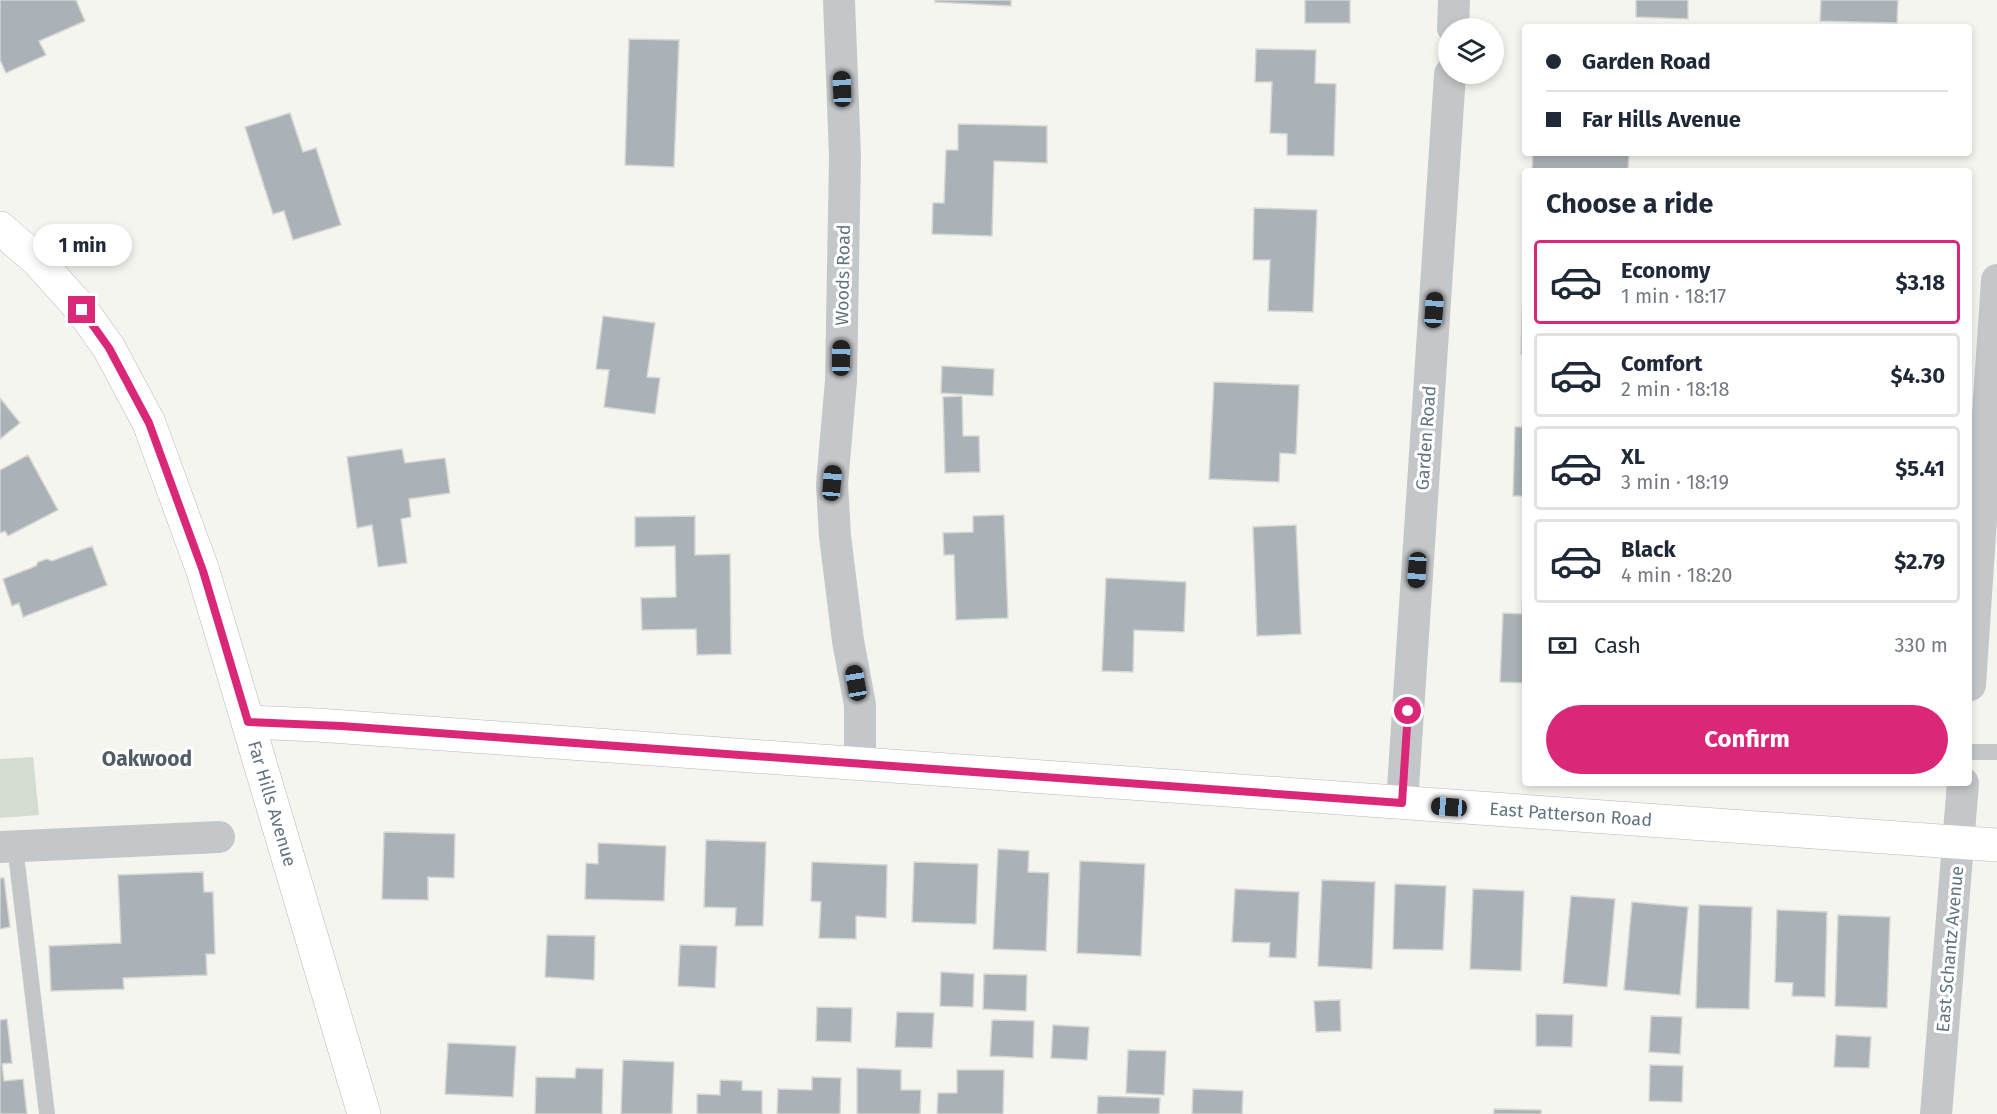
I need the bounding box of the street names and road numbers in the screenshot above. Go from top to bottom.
street label: Woods Road [831,224,855,326]
street label: Garden Road [1411,385,1441,491]
street label: Far Hills Avenue [243,738,301,869]
street label: East Patterson Road [1489,798,1653,831]
street label: East Schantz Avenue [1932,865,1968,1033]

